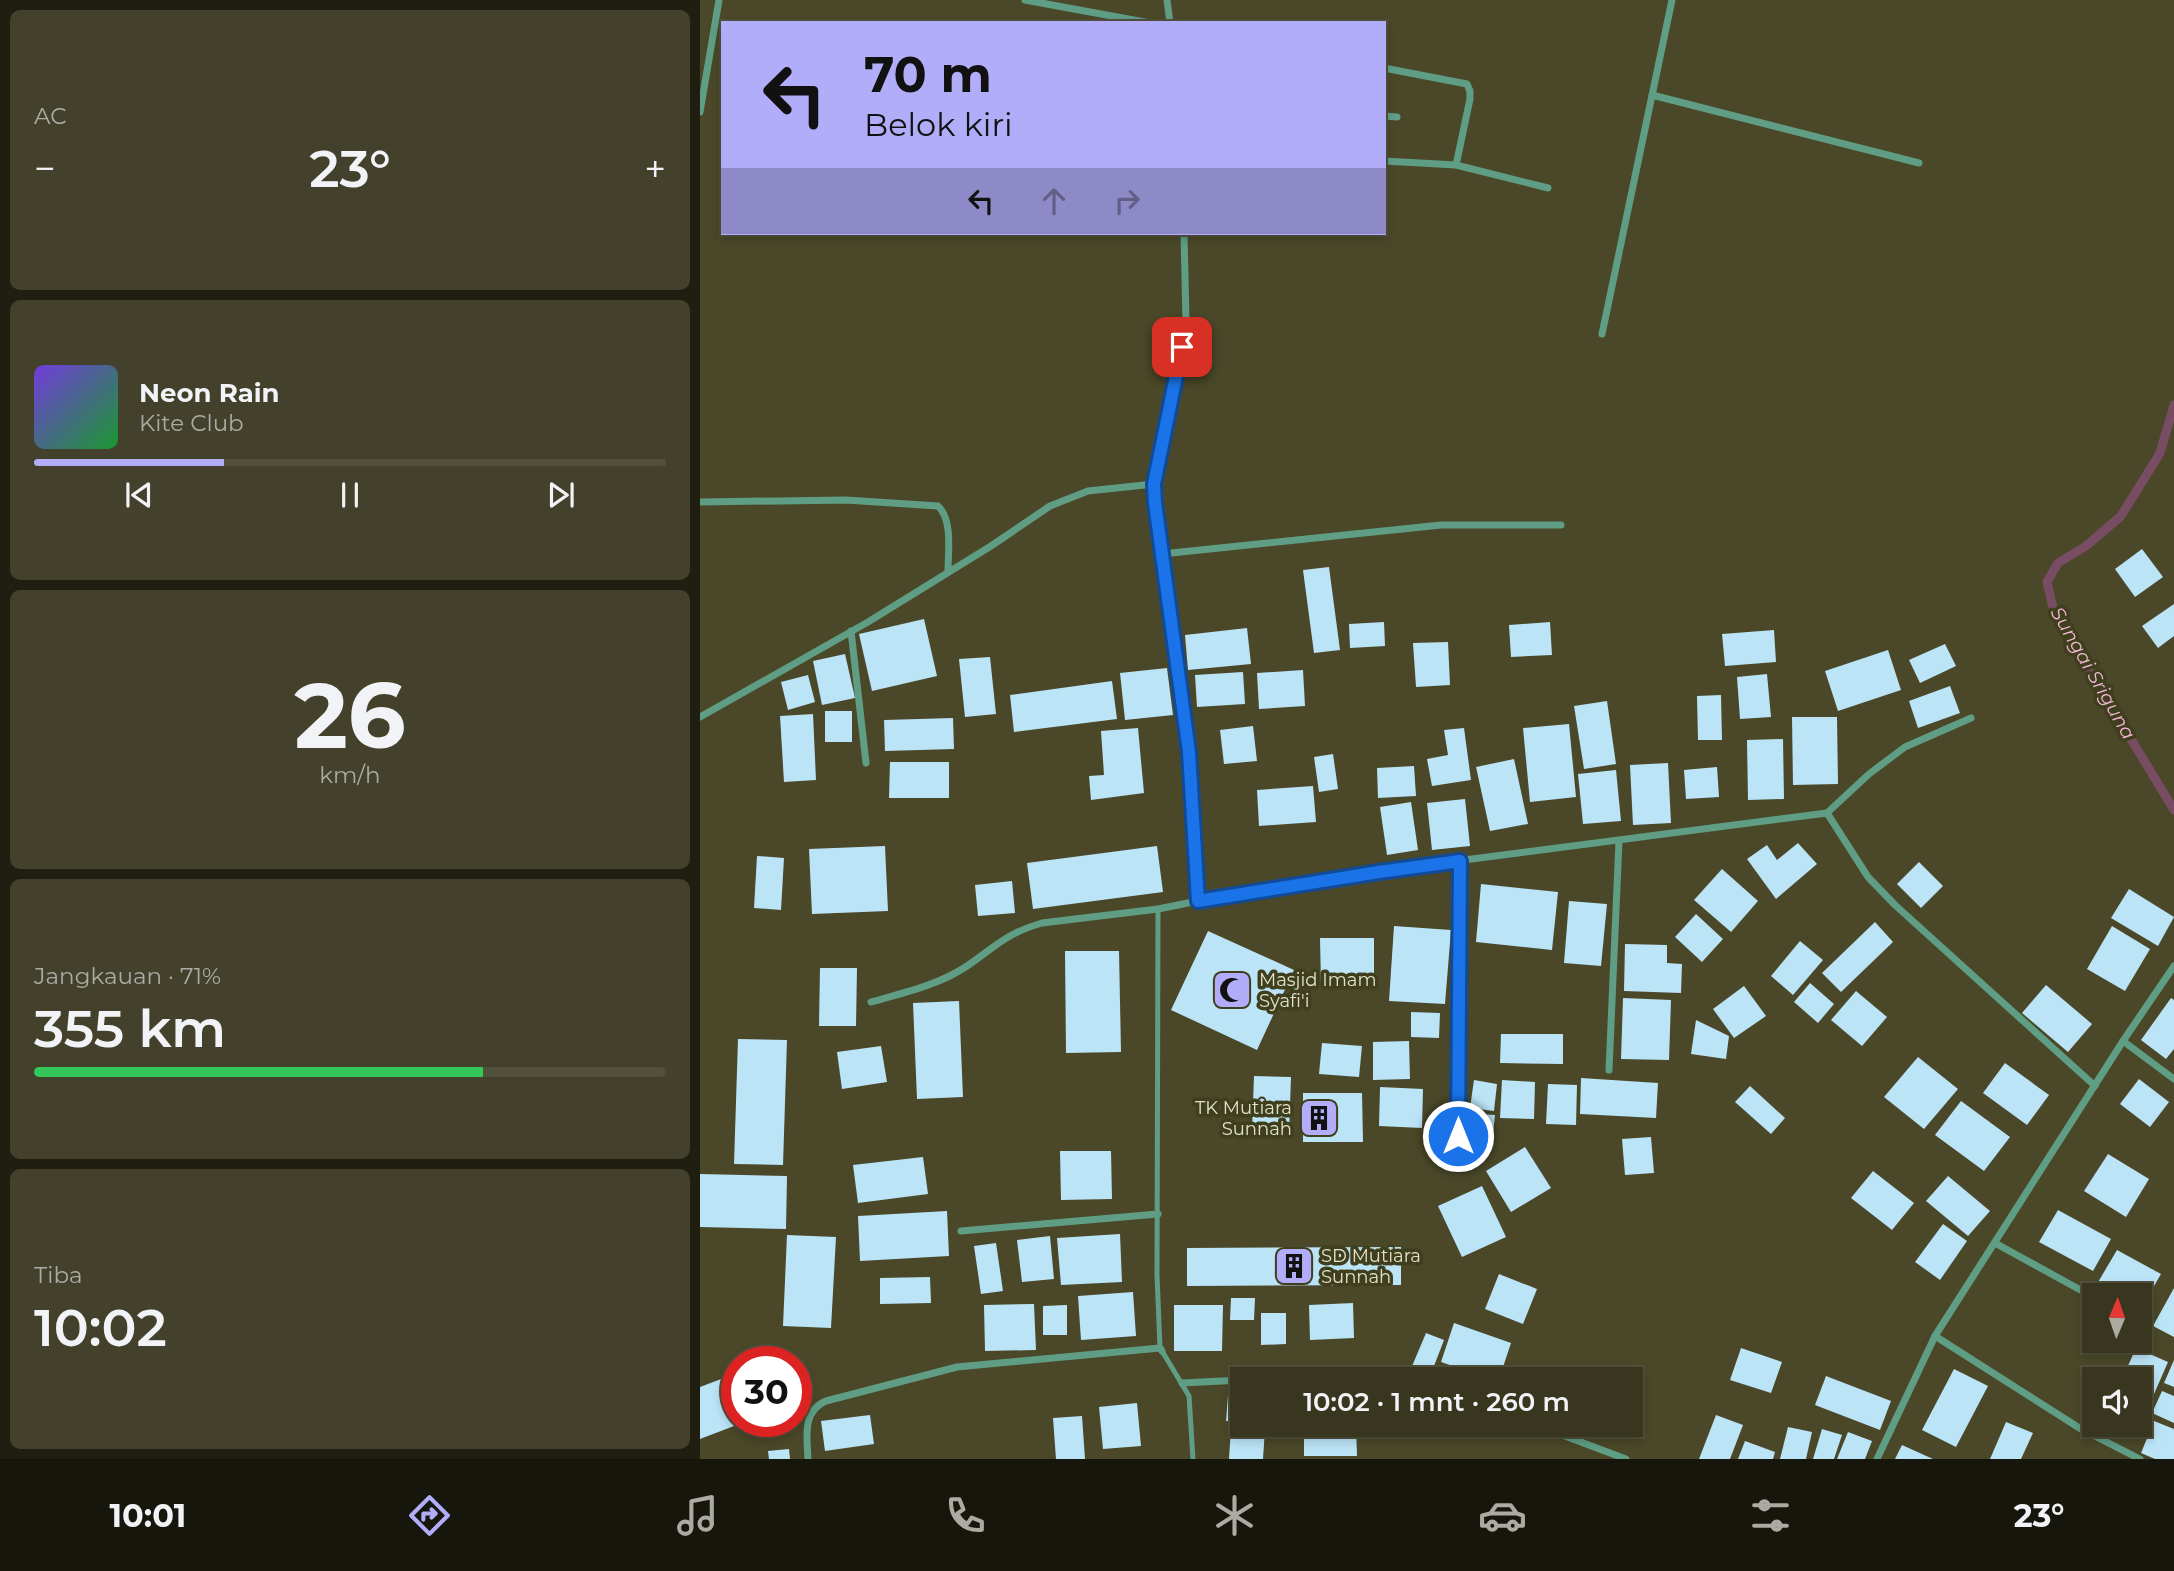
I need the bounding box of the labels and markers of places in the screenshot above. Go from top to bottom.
pin [1152,317,1212,377]
mosque icon: Masjid Imam Syafi'i [1211,969,1253,1011]
place label: Masjid Imam Syafi'i [1259,969,1377,1012]
place label: TK Mutiara Sunnah [1195,1097,1292,1140]
building icon: TK Mutiara Sunnah [1298,1097,1340,1139]
building icon: SD Mutiara Sunnah [1273,1245,1315,1287]
place label: SD Mutiara Sunnah [1321,1245,1421,1288]

